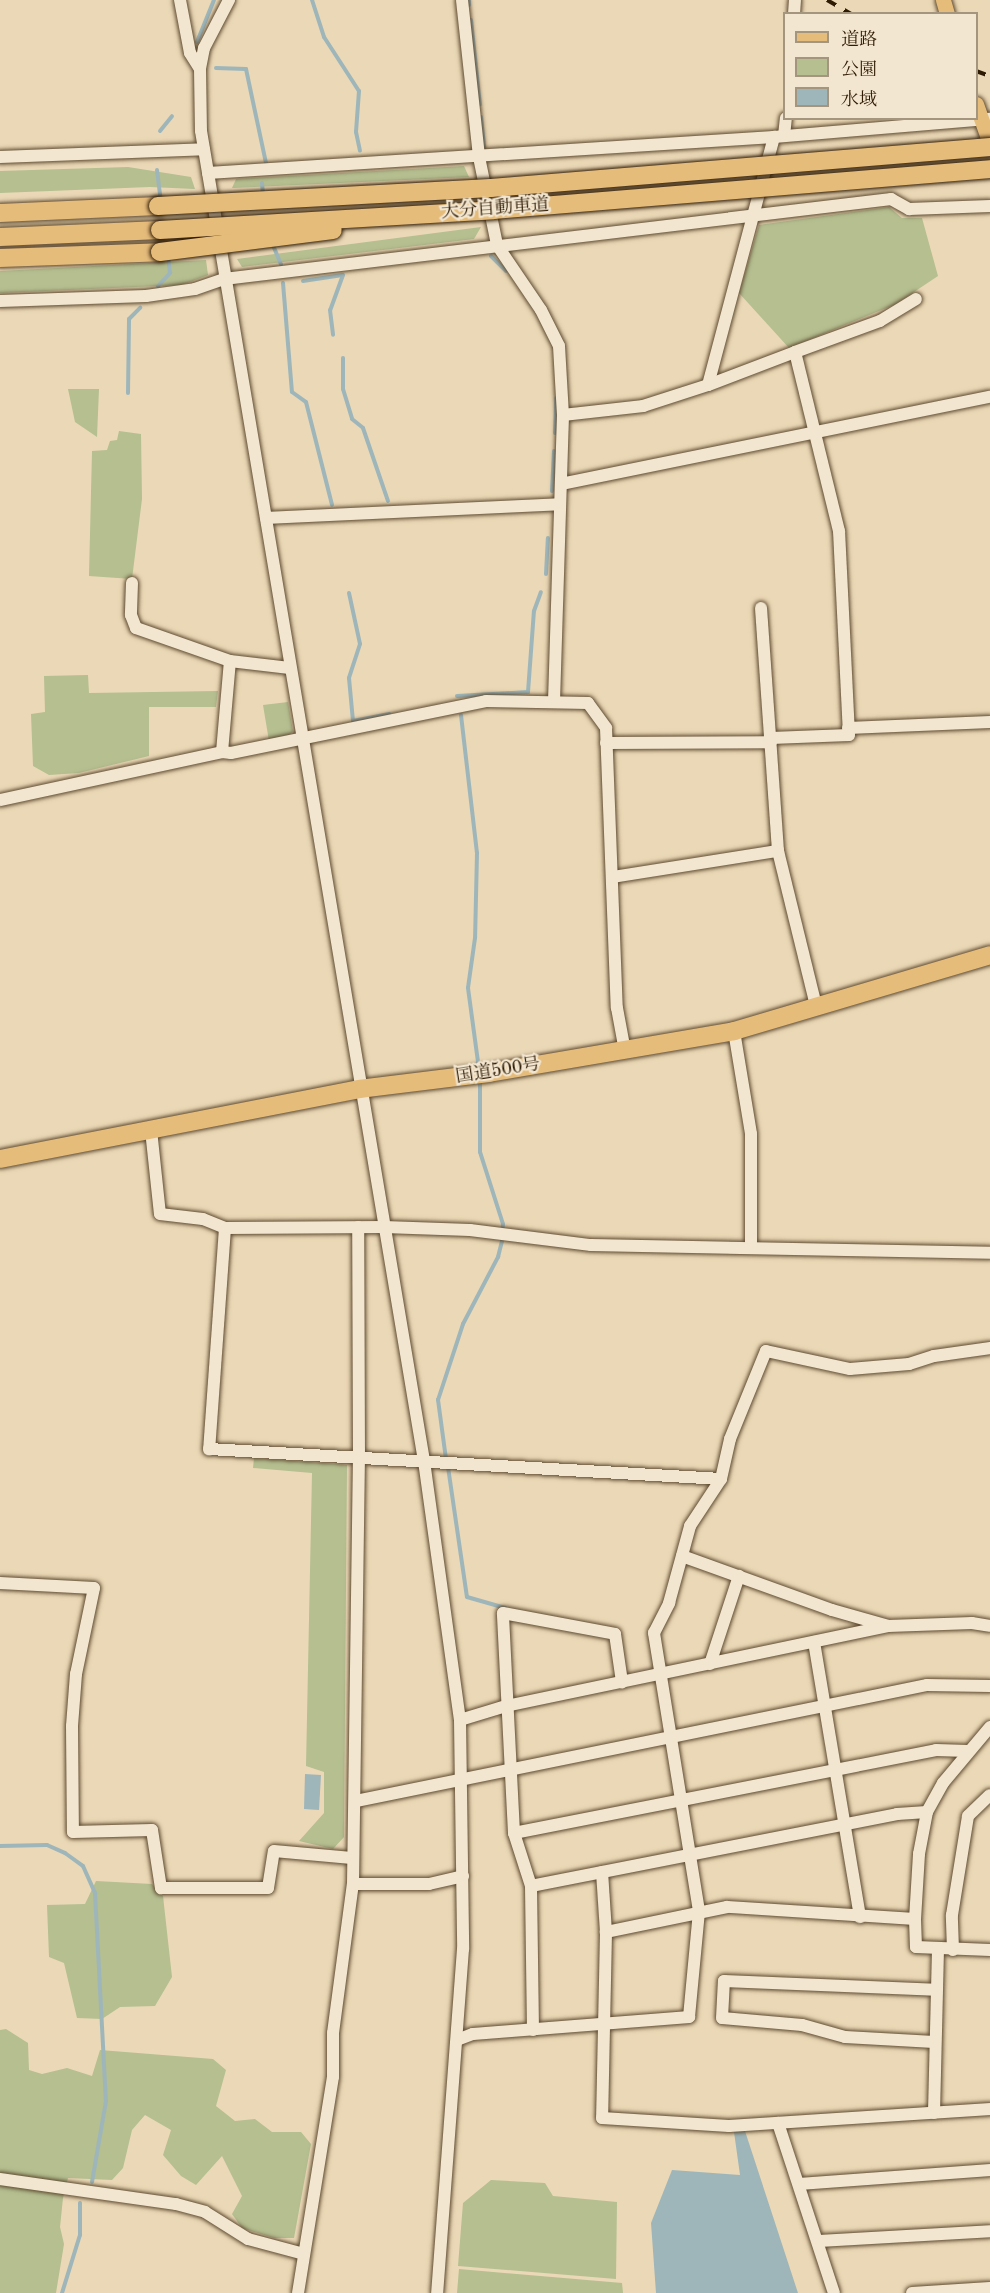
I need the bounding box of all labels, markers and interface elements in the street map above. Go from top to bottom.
legend [783,12,978,120]
text: 道路 [841,31,877,49]
text: 公園 [841,61,877,79]
text: 水域 [841,91,877,109]
street label: 大分自動車道 [440,194,550,224]
street label: 国道500号 [454,1054,542,1088]

